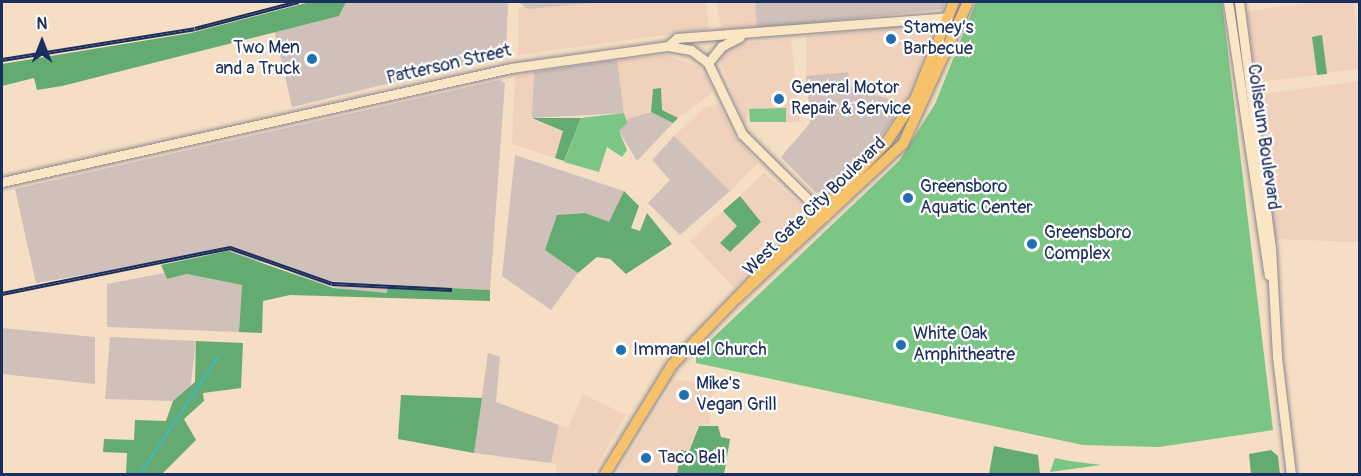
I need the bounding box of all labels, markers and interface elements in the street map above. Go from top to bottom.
north arrow [12,12,72,72]
text: N [37,14,47,34]
place label: Stamey’s Barbecue [903,18,973,60]
marker: Stamey’s Barbecue [884,32,898,46]
place label: Two Men and a Truck [215,38,300,80]
street label: Patterson Street [385,40,513,90]
marker: Two Men and a Truck [305,52,319,66]
street label: Coliseum Boulevard [1242,63,1284,211]
place label: General Motor Repair & Service [791,78,911,121]
marker: General Motor Repair & Service [772,92,786,106]
street label: West Gate City Boulevard [739,133,891,281]
place label: Greensboro Aquatic Center [920,177,1033,219]
marker: Greensboro Aquatic Center [901,191,915,205]
place label: Greensboro Complex [1044,223,1131,266]
marker: Greensboro Complex [1025,237,1039,251]
place label: White Oak Amphitheatre [913,324,1015,366]
marker: White Oak Amphitheatre [894,338,908,352]
place label: Immanuel Church [633,339,767,361]
marker: Immanuel Church [614,343,628,357]
place label: Mike's Vegan Grill [696,374,777,416]
marker: Mike's Vegan Grill [677,388,691,402]
place label: Taco Bell [658,447,726,469]
marker: Taco Bell [639,451,653,465]

